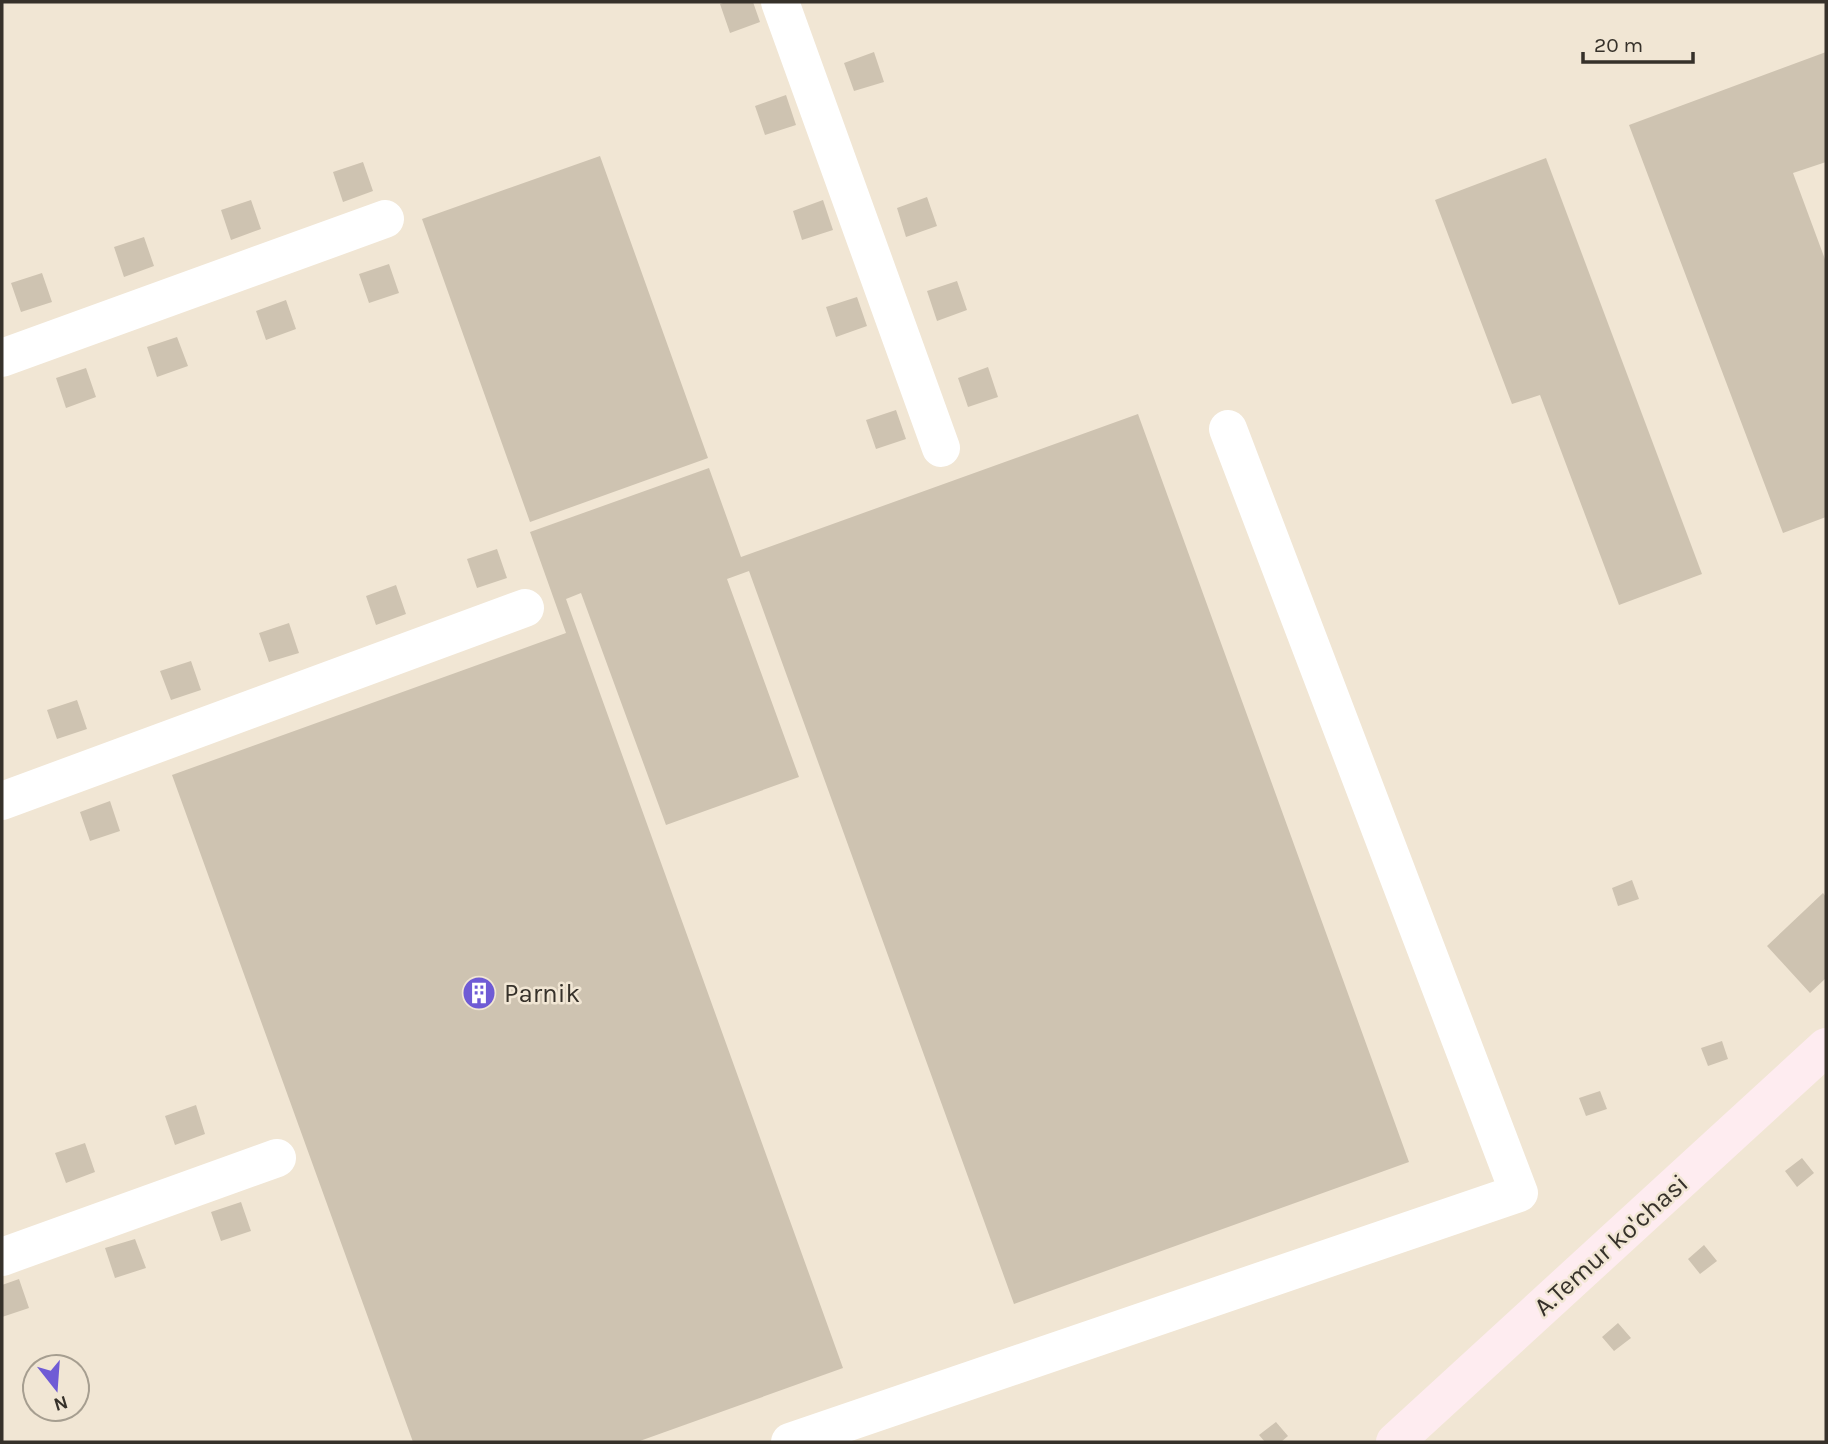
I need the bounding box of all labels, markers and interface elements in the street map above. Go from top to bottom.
scale bar [1583,21,1693,65]
text: 20 m [1594,33,1643,57]
building icon: Parnik [460,974,498,1012]
place label: Parnik [504,978,580,1009]
street label: A.Temur ko'chasi [1527,1168,1695,1322]
north arrow [21,1353,91,1423]
text: N [51,1391,70,1416]

